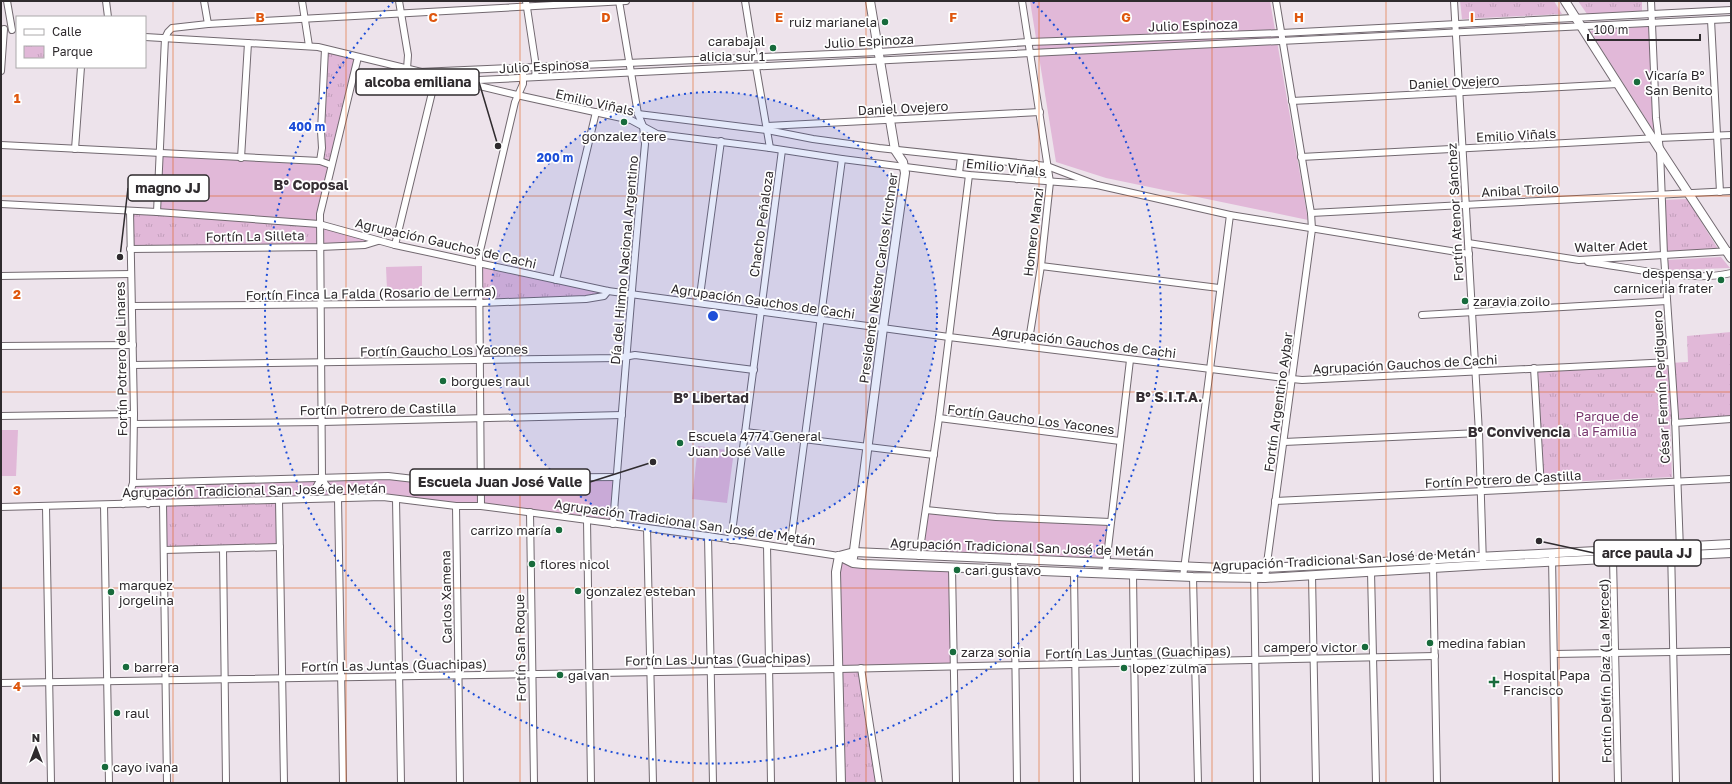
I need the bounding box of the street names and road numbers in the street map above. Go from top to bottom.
street label: Julio Espinoza [1148,15,1238,35]
street label: Julio Espinoza [824,31,914,51]
street label: Julio Espinosa [499,56,589,76]
street label: Daniel Ovejero [1408,72,1500,92]
street label: Emilio Viñals [554,85,636,119]
street label: Daniel Ovejero [857,98,949,118]
street label: Emilio Viñals [1476,125,1557,145]
street label: Fortín Atenor Sánchez [1443,142,1467,282]
street label: Día del Himno Nacional Argentino [607,155,641,365]
street label: Emilio Viñals [965,155,1047,179]
street label: Chacho Peñaloza [746,170,776,278]
street label: Presidente Néstor Carlos Kirchner [855,172,901,384]
street label: Anibal Troilo [1481,180,1560,200]
street label: Homero Manzi [1020,187,1046,277]
street label: Agrupación Gauchos de Cachi [354,214,538,272]
street label: Fortín La Silleta [205,227,305,245]
street label: Walter Adet [1574,237,1648,255]
street label: Agrupación Gauchos de Cachi [670,280,856,322]
street label: Fortín Potrero de Linares [112,281,130,437]
street label: Fortín Finca La Falda (Rosario de Lerma) [245,283,497,303]
street label: César Fermín Perdiguero [1649,310,1673,464]
street label: Agrupación Gauchos de Cachi [991,323,1177,361]
street label: Fortín Argentino Aybar [1260,331,1296,473]
street label: Fortín Gaucho Los Yacones [360,341,528,359]
street label: Agrupación Gauchos de Cachi [1312,351,1498,377]
street label: Fortín Potrero de Castilla [300,400,456,418]
street label: Fortín Gaucho Los Yacones [946,401,1116,437]
street label: Fortín Potrero de Castilla [1424,467,1582,491]
street label: Agrupación Tradicional San José de Metán [122,480,386,500]
street label: Agrupación Tradicional San José de Metán [553,496,817,548]
street label: Agrupación Tradicional San José de Metán [890,534,1154,560]
street label: Agrupación Tradicional San José de Metán [1212,544,1476,574]
street label: Carlos Xamena [437,550,455,644]
street label: Fortín Delfín Díaz (La Merced) [1595,578,1615,764]
street label: Fortín San Roque [511,594,529,702]
street label: Fortín Las Juntas (Guachipas) [1045,642,1231,662]
street label: Fortín Las Juntas (Guachipas) [625,649,811,669]
street label: Fortín Las Juntas (Guachipas) [301,655,487,675]

